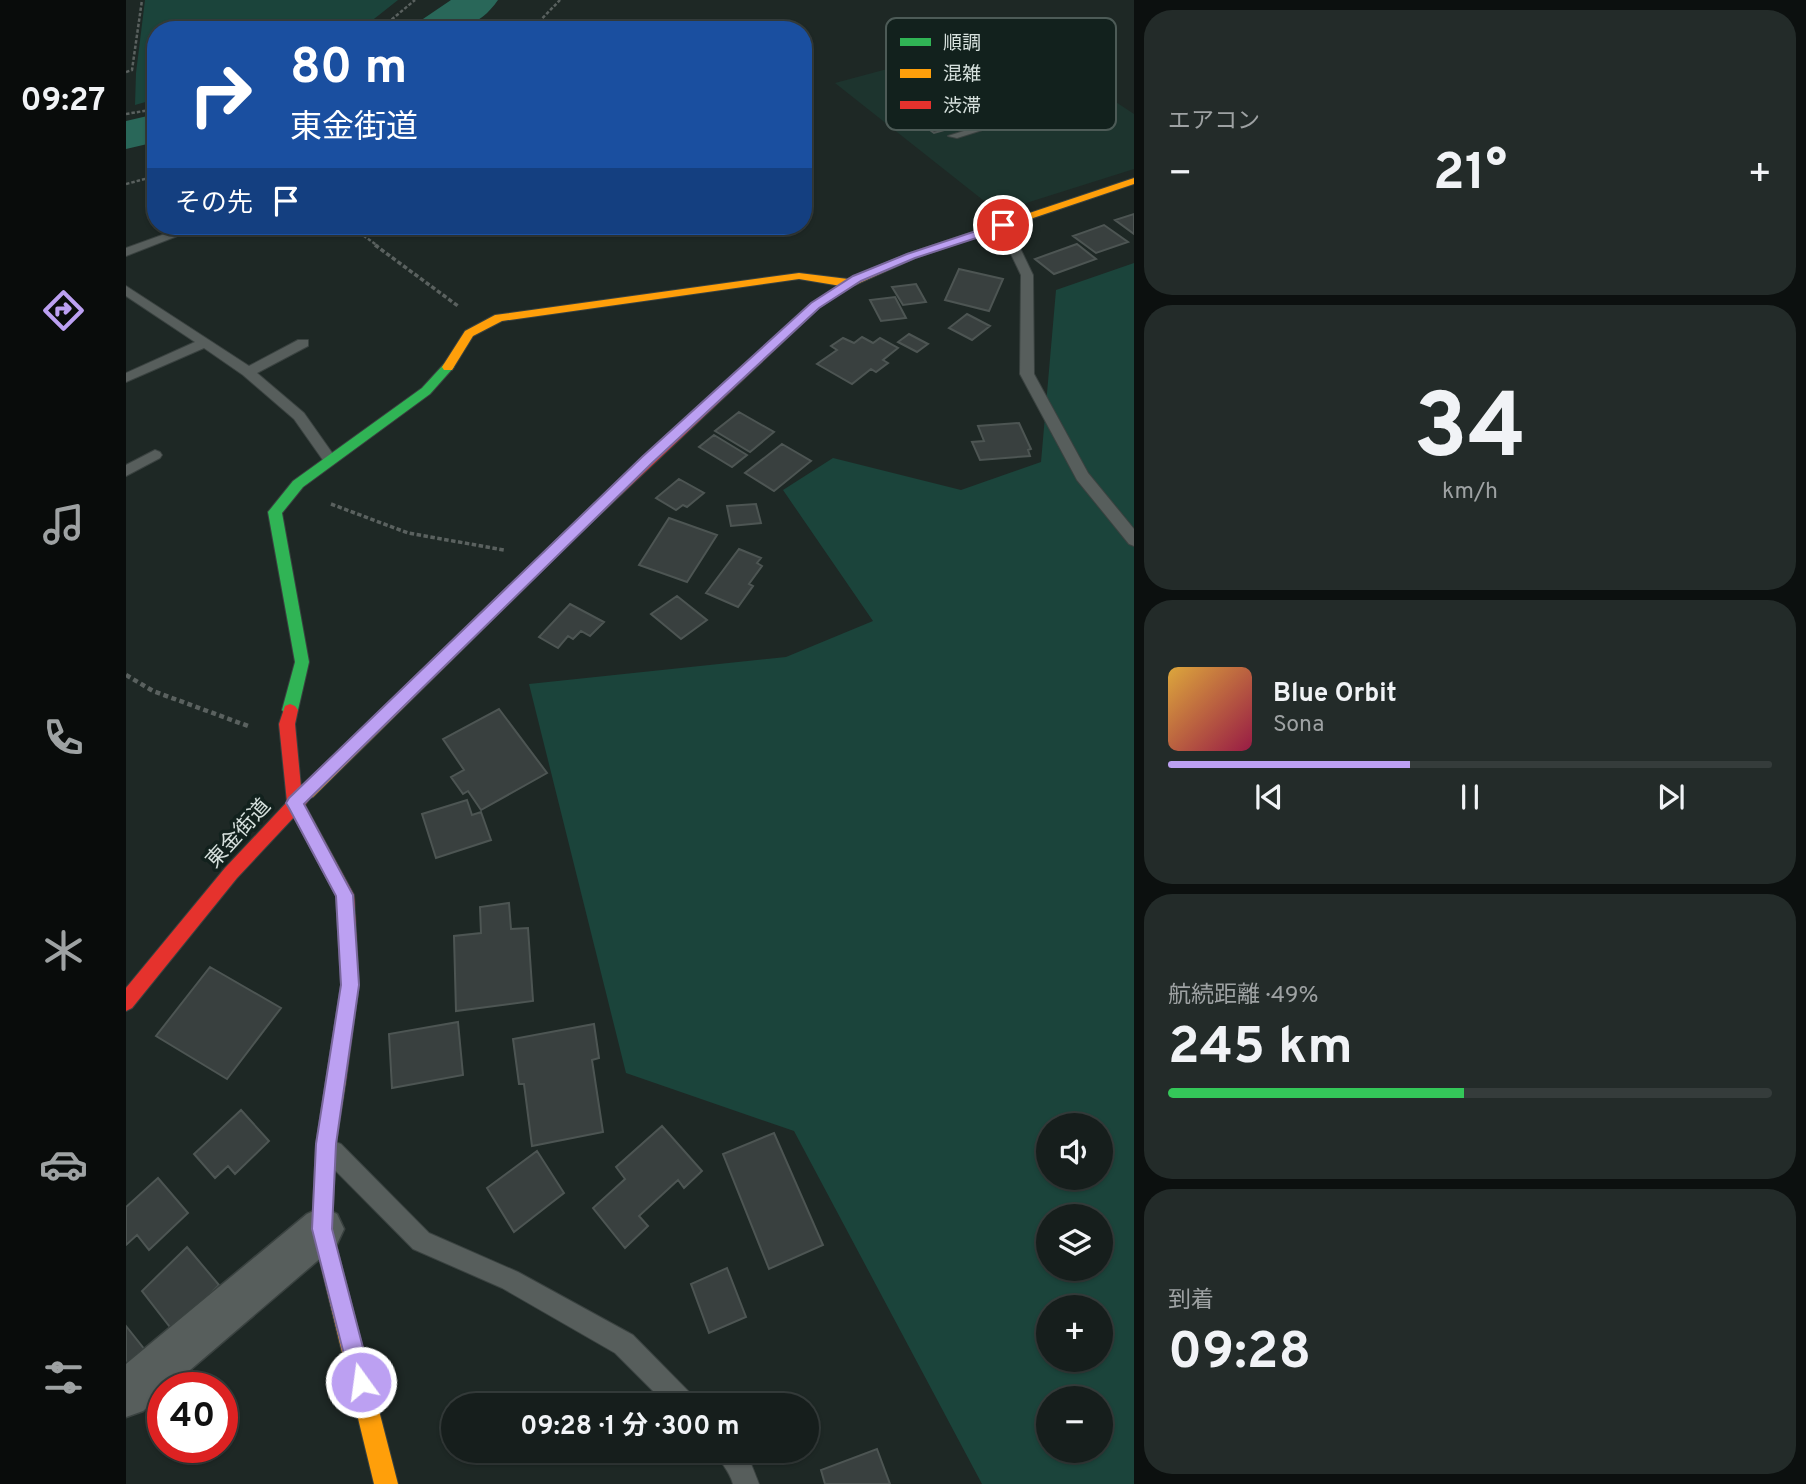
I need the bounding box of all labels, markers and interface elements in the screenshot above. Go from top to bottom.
legend [886,18,1116,130]
text: 順調 [943,32,981,56]
text: 80 m [290,39,407,101]
icon: right [175,49,266,140]
text: 混雑 [943,63,981,87]
text: 09:27 [21,82,105,122]
text: 渋滞 [943,95,981,119]
text: エアコン [1168,108,1260,137]
text: 東金街道 [290,109,418,149]
text: 21° [1433,142,1507,208]
text: − [1168,151,1193,200]
text: + [1747,151,1772,200]
icon: arrive [267,182,305,220]
text: その先 [175,188,253,221]
pin [973,195,1033,255]
icon: arrive [984,206,1022,244]
icon: directions [39,286,88,335]
text: 34 [1413,375,1527,490]
text: km/h [1442,478,1498,507]
icon: music [39,500,88,549]
text: Blue Orbit [1273,678,1397,711]
text: Sona [1273,711,1324,740]
icon: phone [39,713,88,762]
icon: previous [1250,778,1288,816]
icon: pause [1451,778,1489,816]
icon: next [1652,778,1690,816]
street label: 東金街道 [201,794,277,874]
icon: climate [39,926,88,975]
text: 航続距離 · 49% [1168,982,1319,1011]
text: 245 km [1168,1016,1353,1082]
map controls [1036,1113,1113,1463]
button: sound [1036,1113,1113,1190]
icon: car [39,1140,88,1189]
button: layers [1036,1204,1113,1281]
text: 到着 [1168,1287,1214,1316]
button: + [1036,1295,1113,1372]
text: 09:28 [1168,1321,1311,1387]
position arrow [324,1345,398,1419]
icon: filters [39,1353,88,1402]
speed limit sign: 40 [147,1372,238,1463]
button: − [1036,1386,1113,1463]
text: 09:28 · 1 分 · 300 m [520,1411,740,1444]

